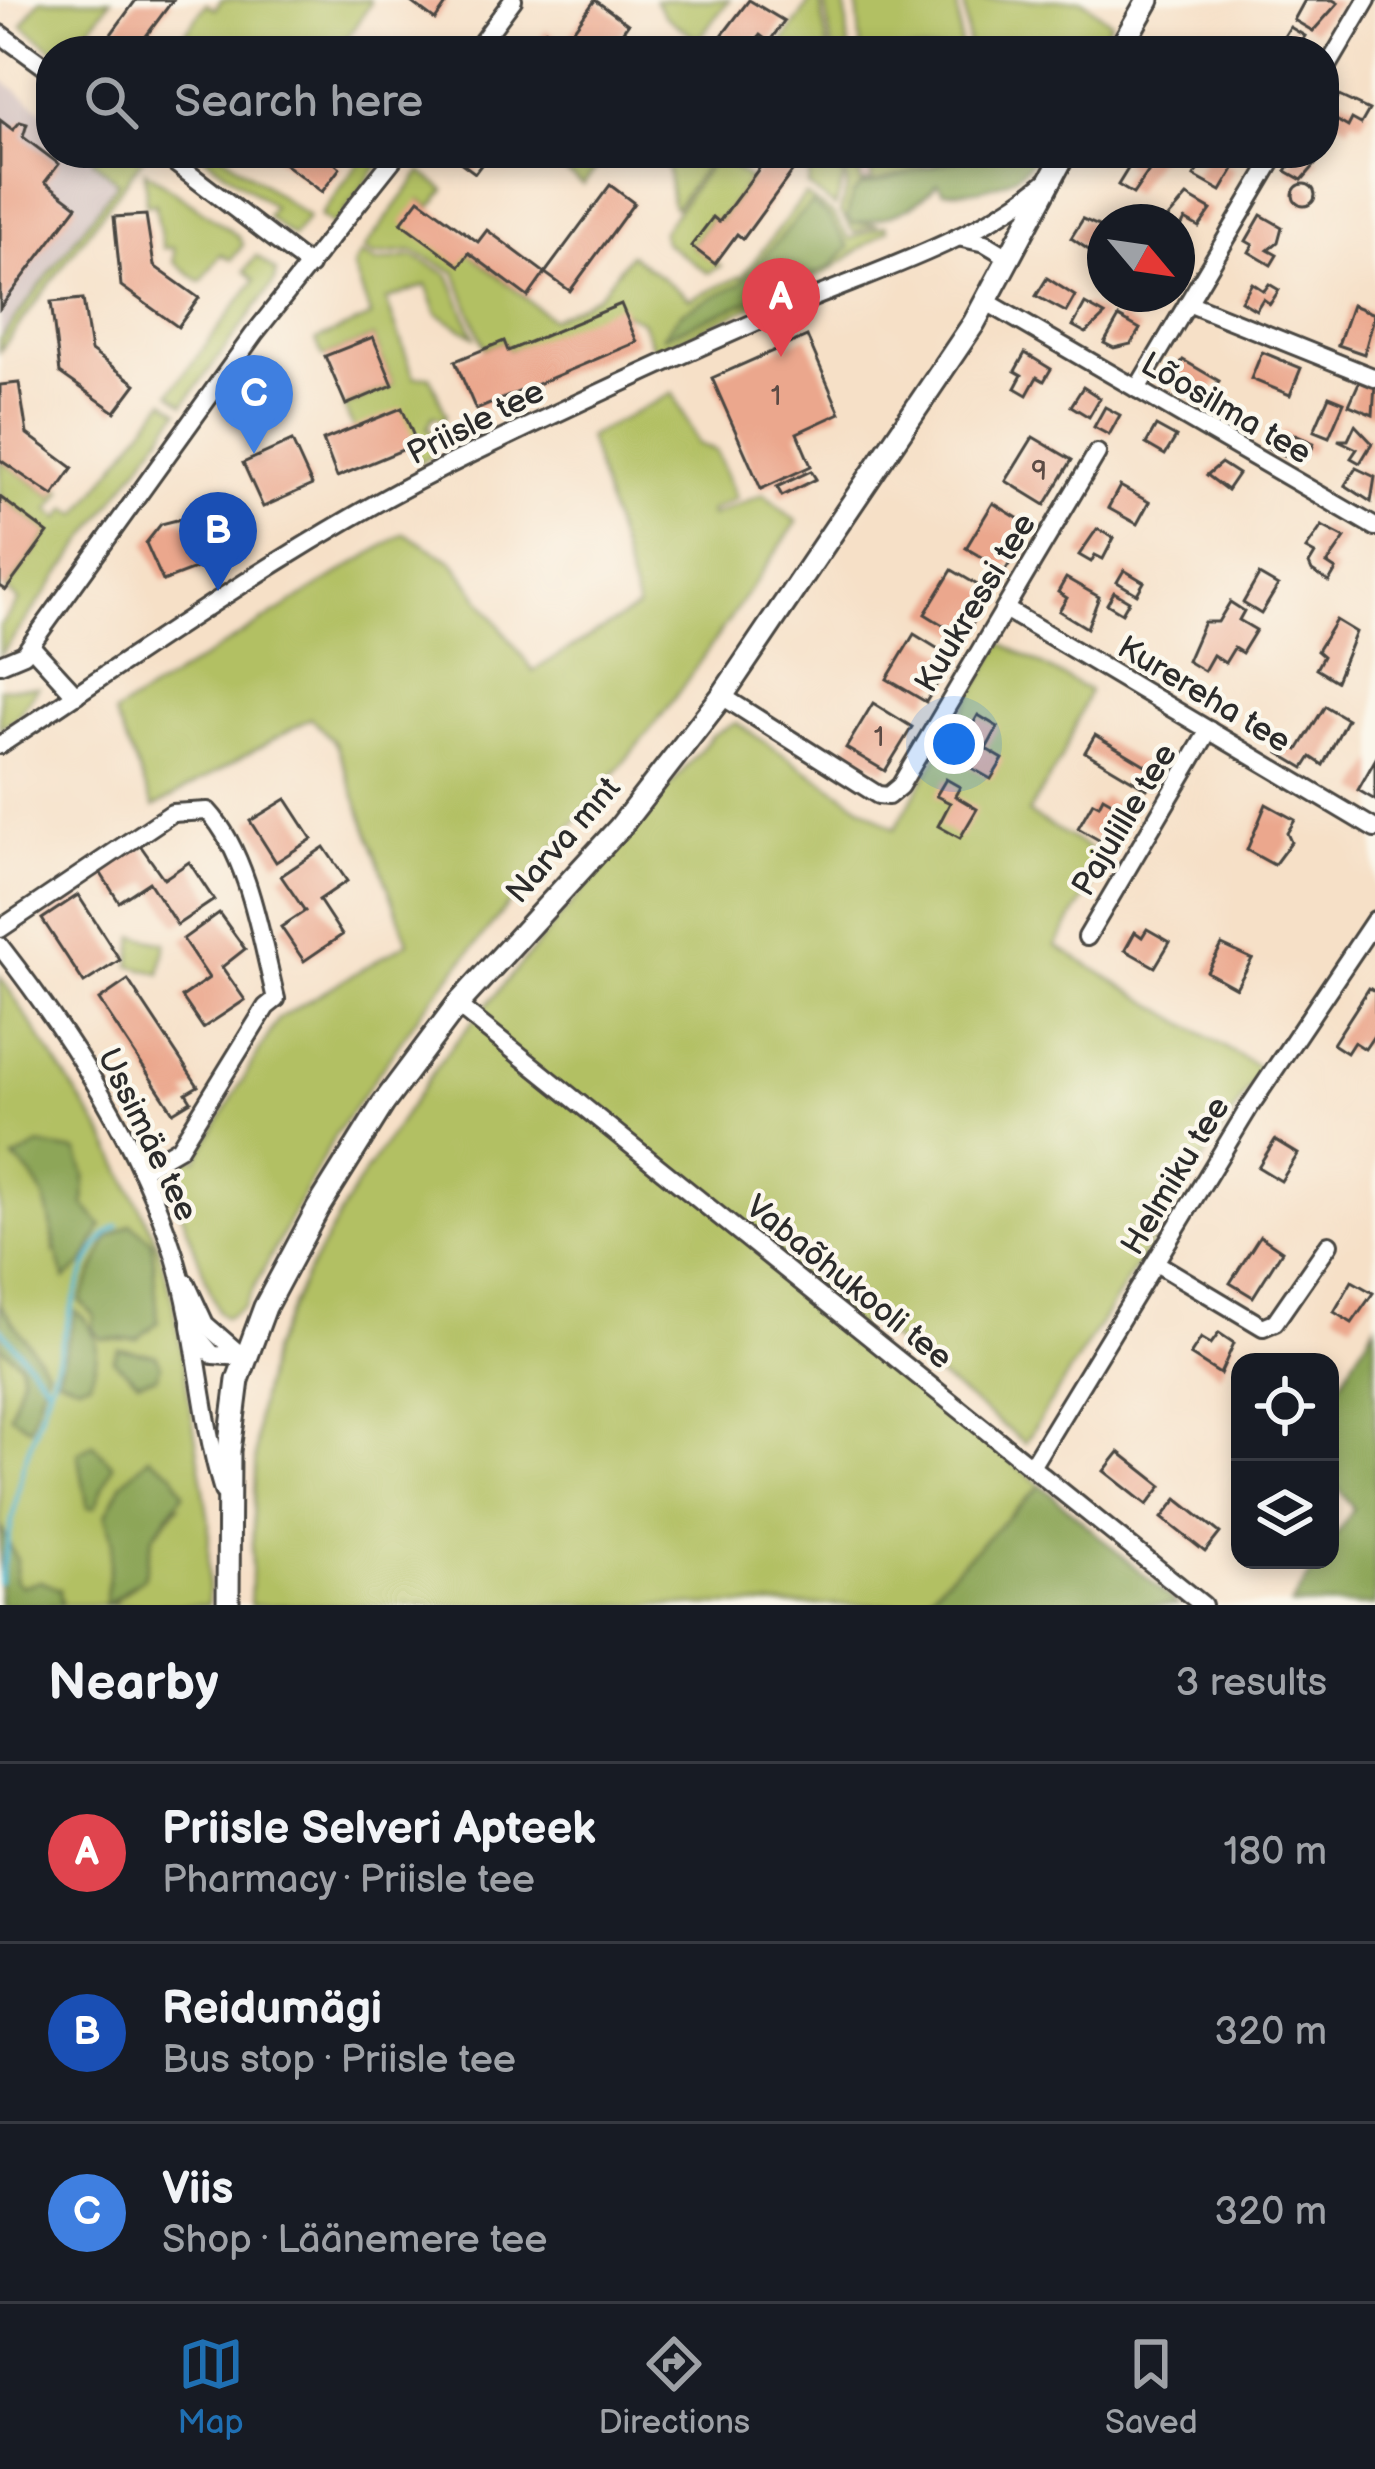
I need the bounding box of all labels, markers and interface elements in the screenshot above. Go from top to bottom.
search box [36,36,1339,168]
icon: search [78,69,144,135]
text: Search here [174,75,423,130]
north arrow [1087,204,1195,312]
pin: A [742,258,820,357]
street label: Lõosilma tee [1134,344,1318,474]
pin: C [215,355,293,454]
street label: Priisle tee [401,371,551,474]
house number: 1 [771,381,781,413]
house number: 9 [1031,456,1047,488]
pin: B [179,492,257,591]
street label: Kuukressi tee [907,506,1045,700]
street label: Kurereha tee [1110,627,1298,762]
your location [924,714,984,774]
house number: 1 [874,722,884,754]
street label: Pajulille tee [1064,737,1186,903]
street label: Narva mnt [498,769,629,912]
street label: Ussimäe tee [88,1042,206,1228]
street label: Helmiku tee [1113,1090,1239,1262]
street label: Vabaõhukooli tee [737,1187,960,1378]
map controls [1231,1353,1339,1569]
button: locate [1231,1353,1339,1461]
button: layers [1231,1461,1339,1569]
text: Nearby [48,1653,219,1714]
text: 3 results [1175,1660,1327,1707]
text: Priisle Selveri Apteek [162,1802,596,1857]
text: A [75,1829,99,1876]
text: 180 m [1223,1829,1327,1876]
text: Pharmacy · Priisle tee [162,1857,535,1904]
text: Reidumägi [162,1982,382,2037]
text: B [73,2009,101,2056]
text: 320 m [1214,2009,1327,2056]
text: Bus stop · Priisle tee [162,2037,516,2084]
text: Viis [162,2162,233,2217]
text: C [73,2189,101,2236]
text: 320 m [1214,2189,1327,2236]
text: Shop · Läänemere tee [162,2217,547,2264]
tab: Map [177,2331,244,2443]
tab: Directions [598,2331,750,2443]
tab: Saved [1105,2331,1198,2443]

